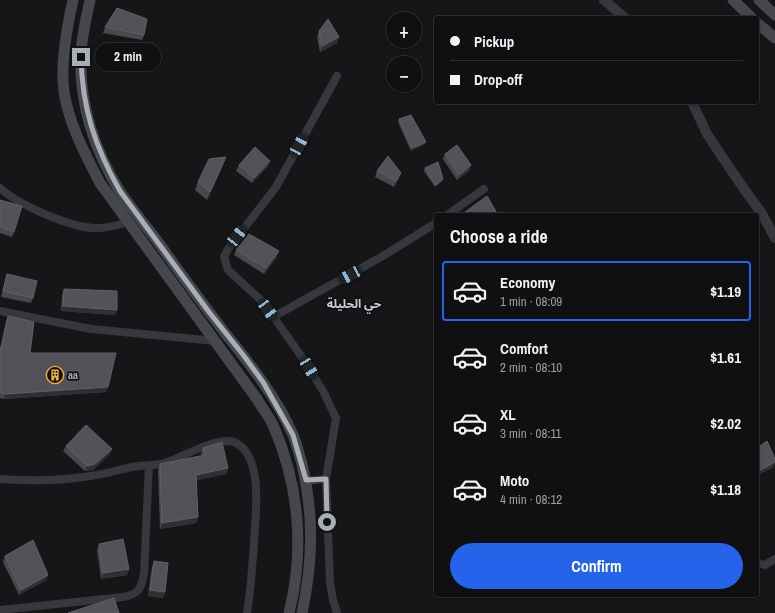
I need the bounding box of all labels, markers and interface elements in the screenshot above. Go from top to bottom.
map controls [386,12,422,92]
button: + [386,12,422,48]
text: Pickup [474,31,514,52]
callout: 2 min [95,43,161,71]
route end [72,48,90,66]
text: 2 min [114,48,142,65]
button: − [386,56,422,92]
text: Drop-off [474,69,523,90]
car [288,132,310,158]
car [225,223,249,249]
text: Choose a ride [450,224,548,249]
car [337,264,363,286]
text: Economy [500,272,555,293]
icon: car [452,273,488,309]
text: $1.19 [710,281,741,302]
text: 1 min · 08:09 [500,293,562,310]
district label: حي الحليلة [327,296,382,314]
car [256,297,280,323]
text: Comfort [500,338,548,359]
icon: car [452,339,488,375]
text: $1.61 [710,347,741,368]
car [298,355,320,381]
text: 2 min · 08:10 [500,359,562,376]
building icon: aa [45,365,65,385]
place label: aa [68,368,78,382]
text: XL [500,404,516,425]
icon: car [452,405,488,441]
text: $2.02 [710,413,741,434]
text: 3 min · 08:11 [500,425,561,442]
text: Moto [500,470,529,491]
icon: car [452,471,488,507]
text: $1.18 [710,479,741,500]
text: 4 min · 08:12 [500,491,562,508]
route start [318,513,336,531]
button: Confirm [450,543,743,589]

